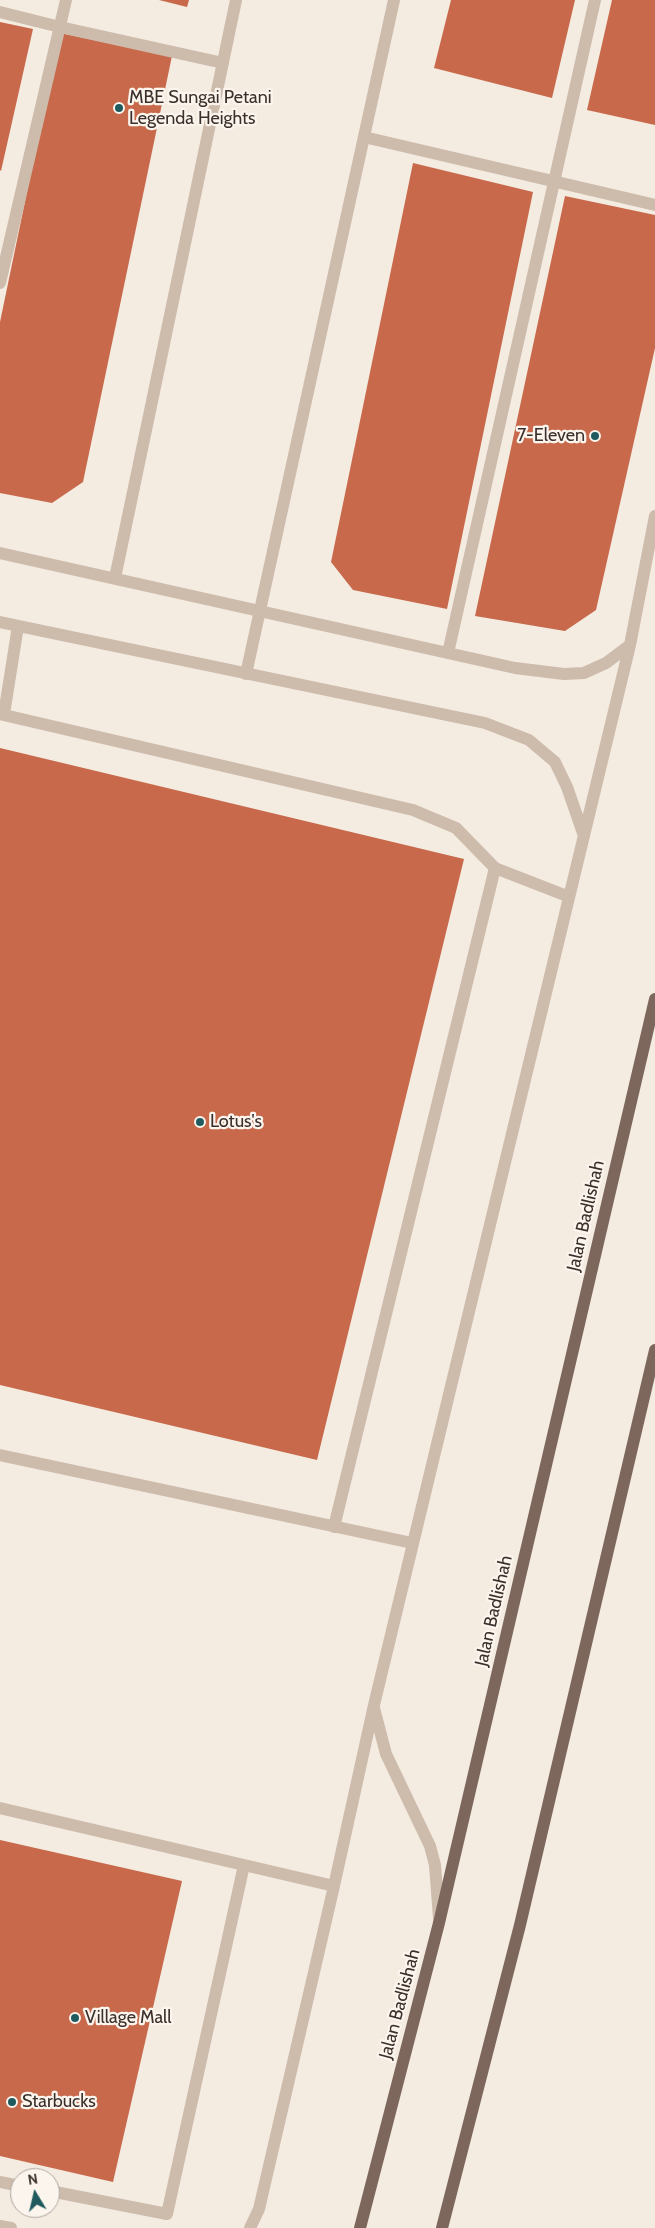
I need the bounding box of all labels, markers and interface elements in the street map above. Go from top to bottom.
place label: MBE Sungai Petani Legenda Heights [129,87,272,130]
marker: MBE Sungai Petani Legenda Heights [113,102,125,114]
place label: 7-Eleven [517,425,585,447]
marker: 7-Eleven [589,430,601,442]
place label: Lotus's [210,1111,262,1133]
marker: Lotus's [194,1116,206,1128]
street label: Jalan Badlishah [563,1158,609,1274]
street label: Jalan Badlishah [471,1553,517,1669]
street label: Jalan Badlishah [375,1947,425,2061]
place label: Village Mall [85,2007,172,2029]
marker: Village Mall [69,2012,81,2024]
place label: Starbucks [22,2091,96,2113]
marker: Starbucks [6,2096,18,2108]
north arrow [10,2168,60,2218]
text: N [27,2170,39,2189]

